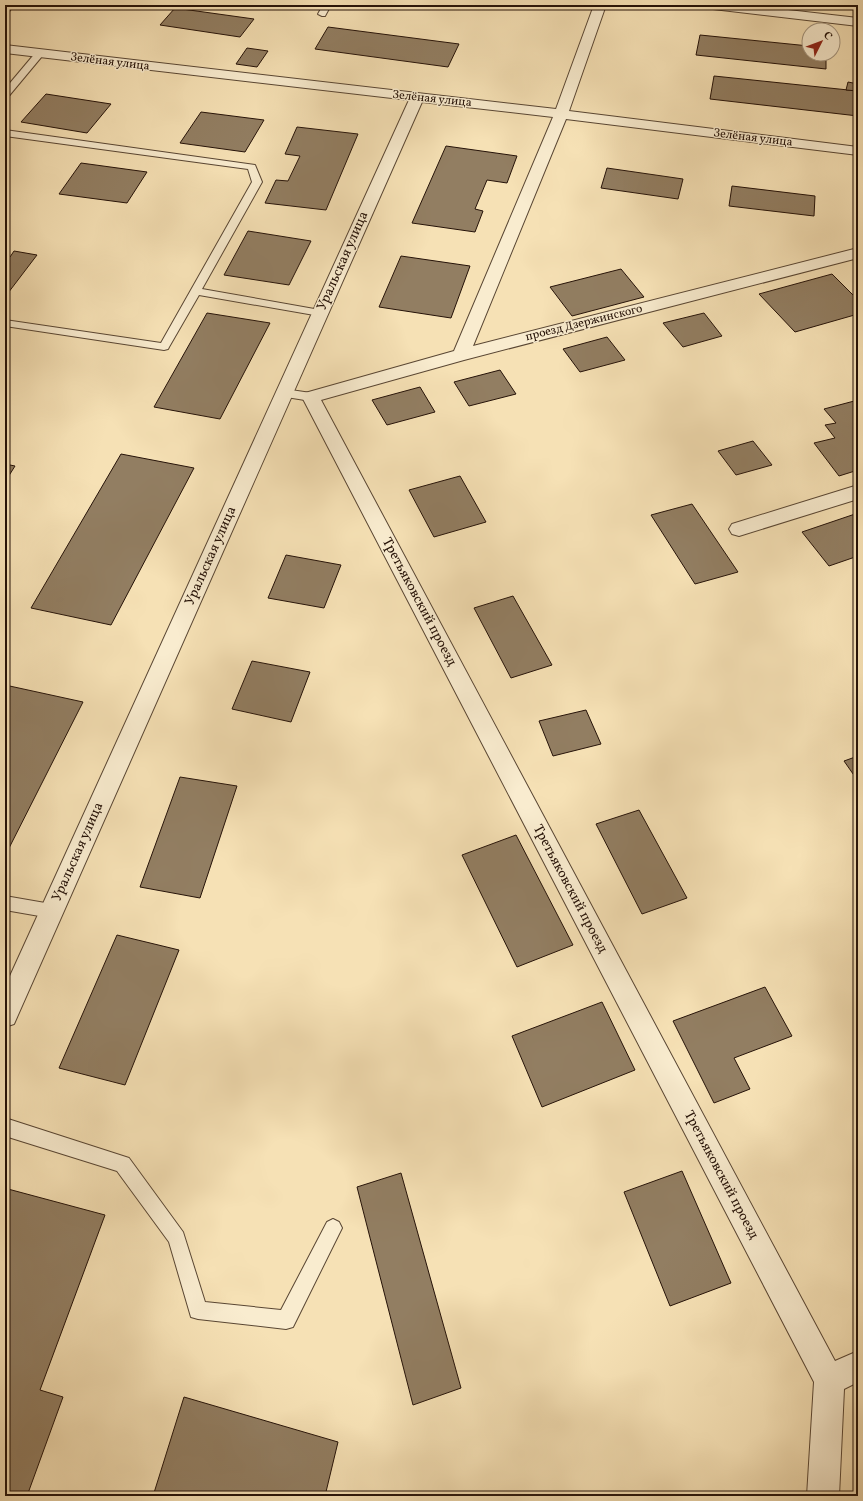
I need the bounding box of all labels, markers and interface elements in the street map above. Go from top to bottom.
north arrow [801,22,841,62]
text: С [819,29,835,44]
street label: Зелёная улица [69,49,151,75]
street label: Зелёная улица [391,87,473,111]
street label: Зелёная улица [712,125,794,151]
street label: Уральская улица [313,208,373,314]
street label: проезд Дзержинского [524,301,644,345]
street label: Уральская улица [181,503,241,609]
street label: Третьяковский проезд [377,534,461,670]
street label: Уральская улица [48,799,108,905]
street label: Третьяковский проезд [528,821,612,957]
street label: Третьяковский проезд [679,1107,763,1243]

